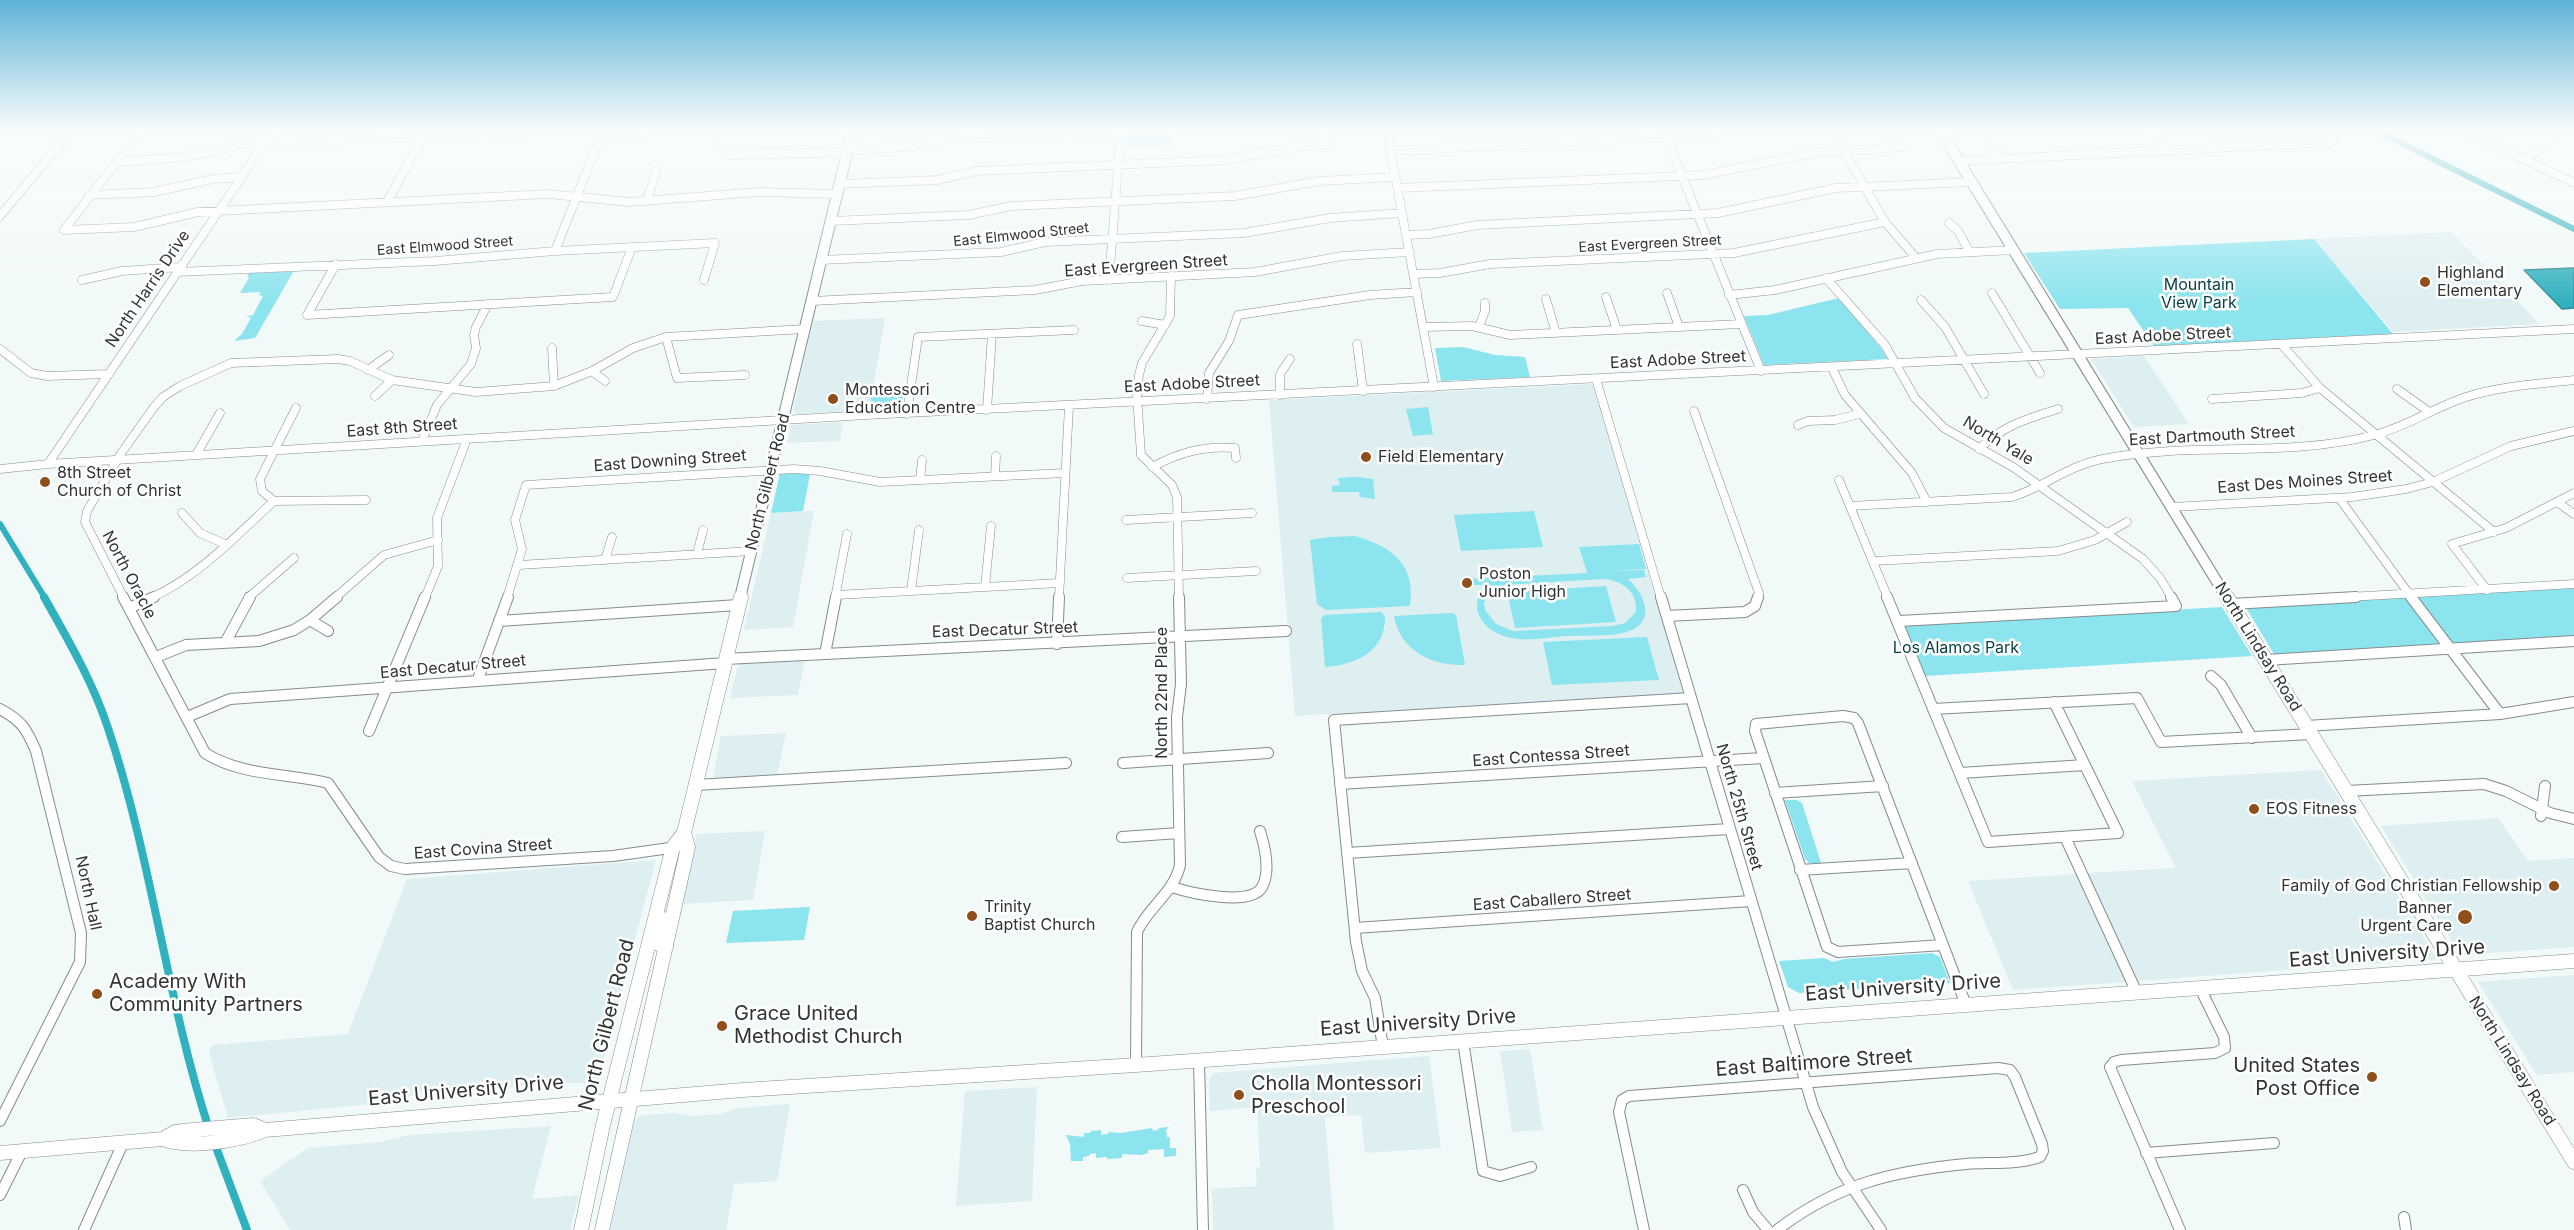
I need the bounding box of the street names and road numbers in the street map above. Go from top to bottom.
street label: East Elmwood Street [952,220,1090,250]
street label: North Harris Drive [102,227,194,351]
street label: East Evergreen Street [1578,232,1722,256]
street label: East Elmwood Street [376,233,514,259]
street label: East Evergreen Street [1064,251,1228,281]
street label: East Adobe Street [2095,323,2231,349]
street label: East Adobe Street [1610,347,1746,373]
street label: East Adobe Street [1124,371,1260,397]
street label: North Gilbert Road [742,411,794,553]
street label: North Yale [1959,412,2037,470]
street label: East 8th Street [346,415,458,441]
street label: East Dartmouth Street [2128,422,2296,450]
street label: East Downing Street [593,446,747,476]
street label: East Des Moines Street [2217,466,2393,498]
street label: North Oracle [98,528,160,622]
street label: North Lindsay Road [2210,579,2306,715]
street label: East Decatur Street [932,618,1078,642]
street label: North 22nd Place [1152,627,1172,759]
street label: East Decatur Street [379,651,527,683]
street label: East Contessa Street [1472,741,1630,771]
street label: North 25th Street [1712,741,1766,873]
street label: East Covina Street [413,835,553,863]
street label: North Hall [71,854,105,932]
street label: East Caballero Street [1472,885,1632,915]
street label: East University Drive [2288,935,2486,973]
street label: North Gilbert Road [574,937,640,1113]
street label: East University Drive [1804,969,2002,1007]
street label: North Lindsay Road [2464,993,2560,1129]
street label: East University Drive [1319,1004,1517,1042]
street label: East Baltimore Street [1715,1044,1913,1082]
street label: East University Drive [367,1070,565,1112]

